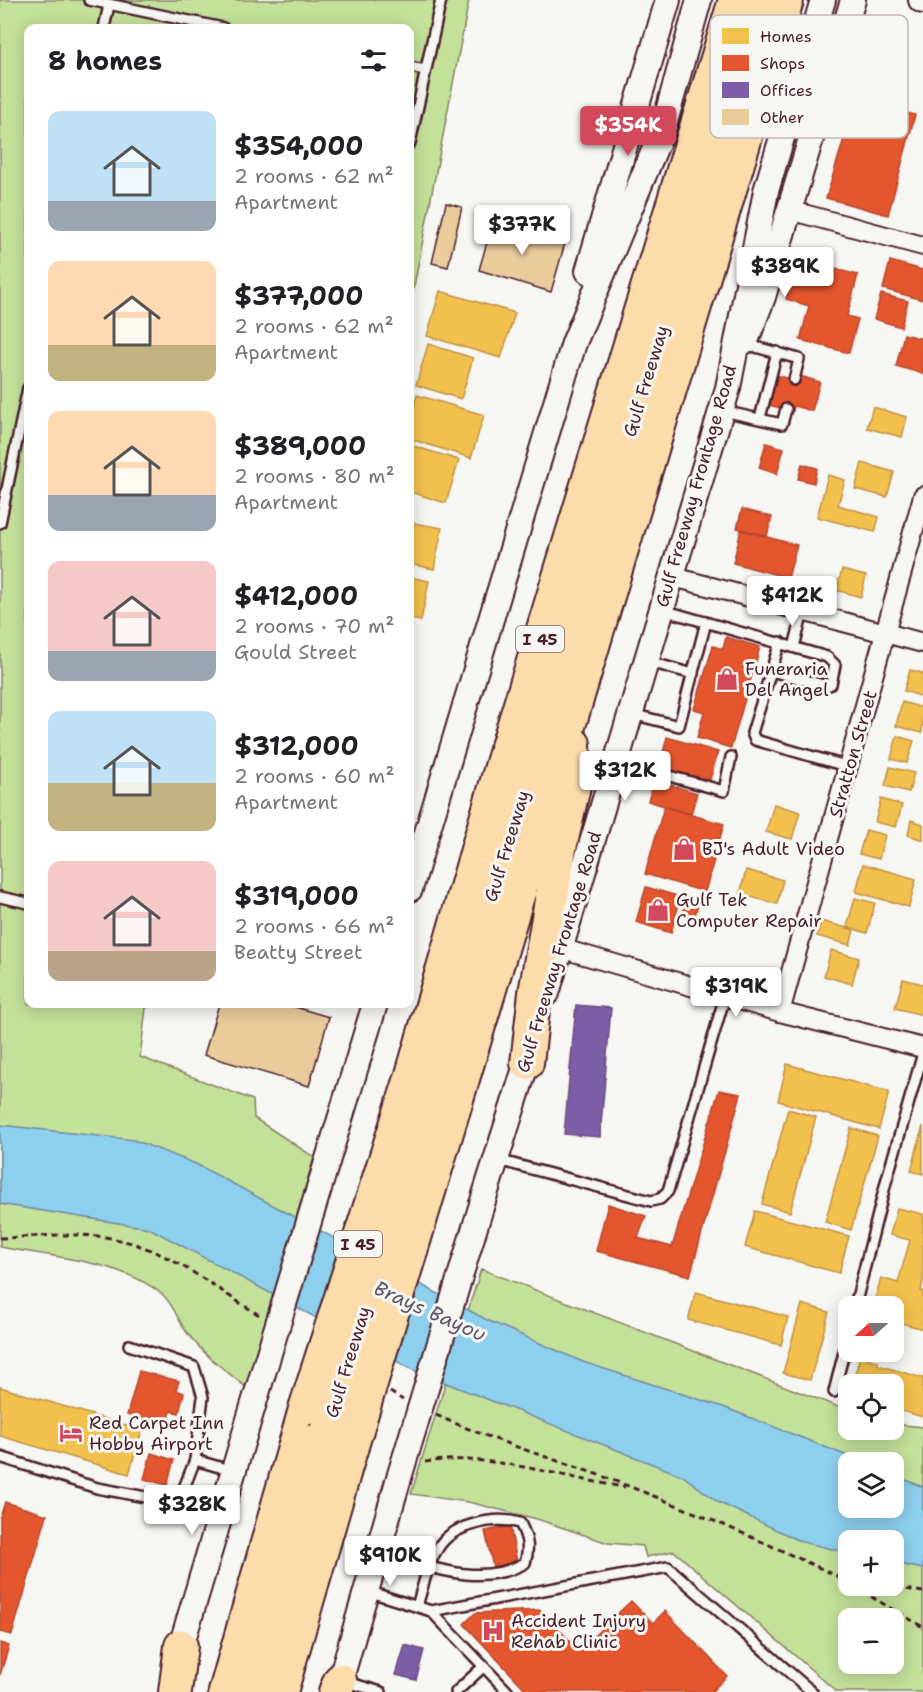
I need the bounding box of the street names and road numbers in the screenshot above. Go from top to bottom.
street label: Gulf Freeway [618,322,674,440]
street label: Gulf Freeway Frontage Road [650,362,742,610]
road number: I 45 [516,626,564,652]
street label: Stratton Street [823,687,883,821]
street label: Gulf Freeway [479,787,535,905]
street label: Gulf Freeway Frontage Road [511,828,607,1076]
road number: I 45 [334,1231,382,1257]
street label: Gulf Freeway [320,1303,376,1421]

